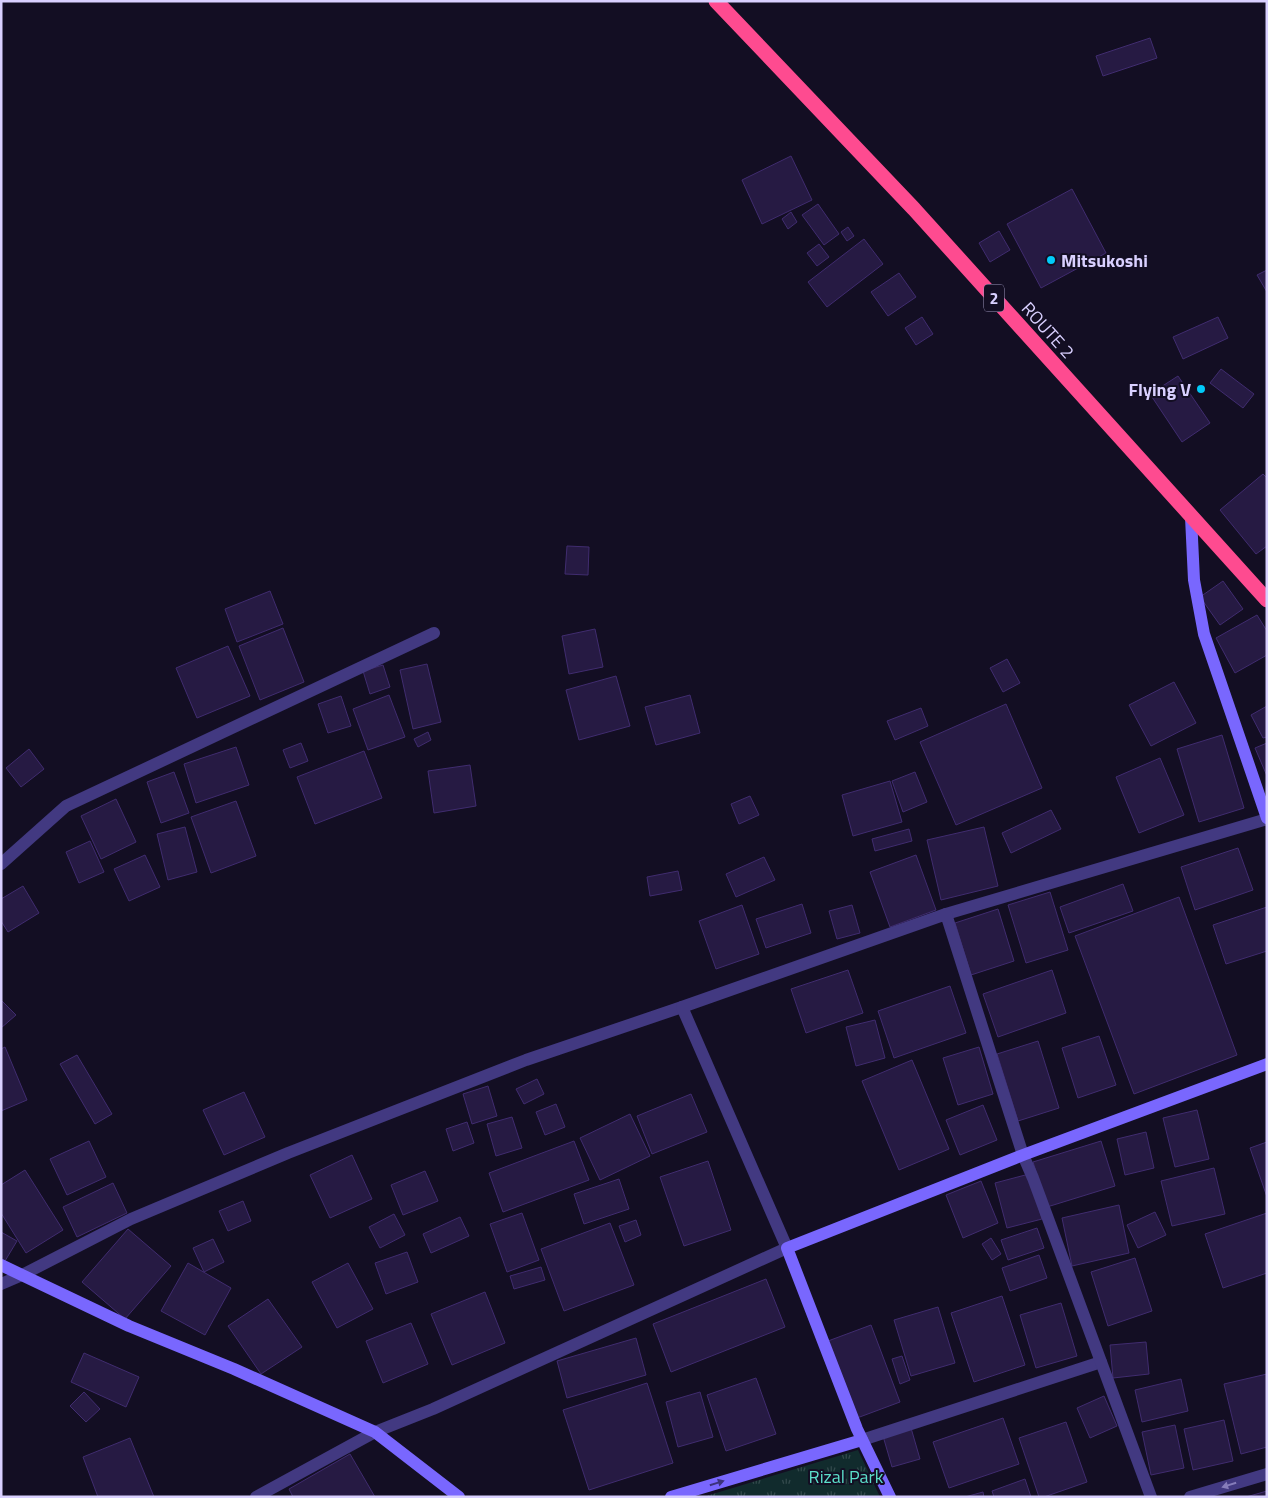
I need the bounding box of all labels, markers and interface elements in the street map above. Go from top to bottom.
place label: Mitsukoshi [1061,247,1148,274]
marker: Mitsukoshi [1045,254,1057,266]
road number: 2 [984,284,1004,312]
street label: ROUTE 2 [1015,296,1081,364]
place label: Flying V [1129,376,1191,403]
marker: Flying V [1195,383,1207,395]
park label: Rizal Park [809,1463,884,1490]
one-way arrow [710,1478,725,1486]
one-way arrow [1221,1482,1236,1490]

